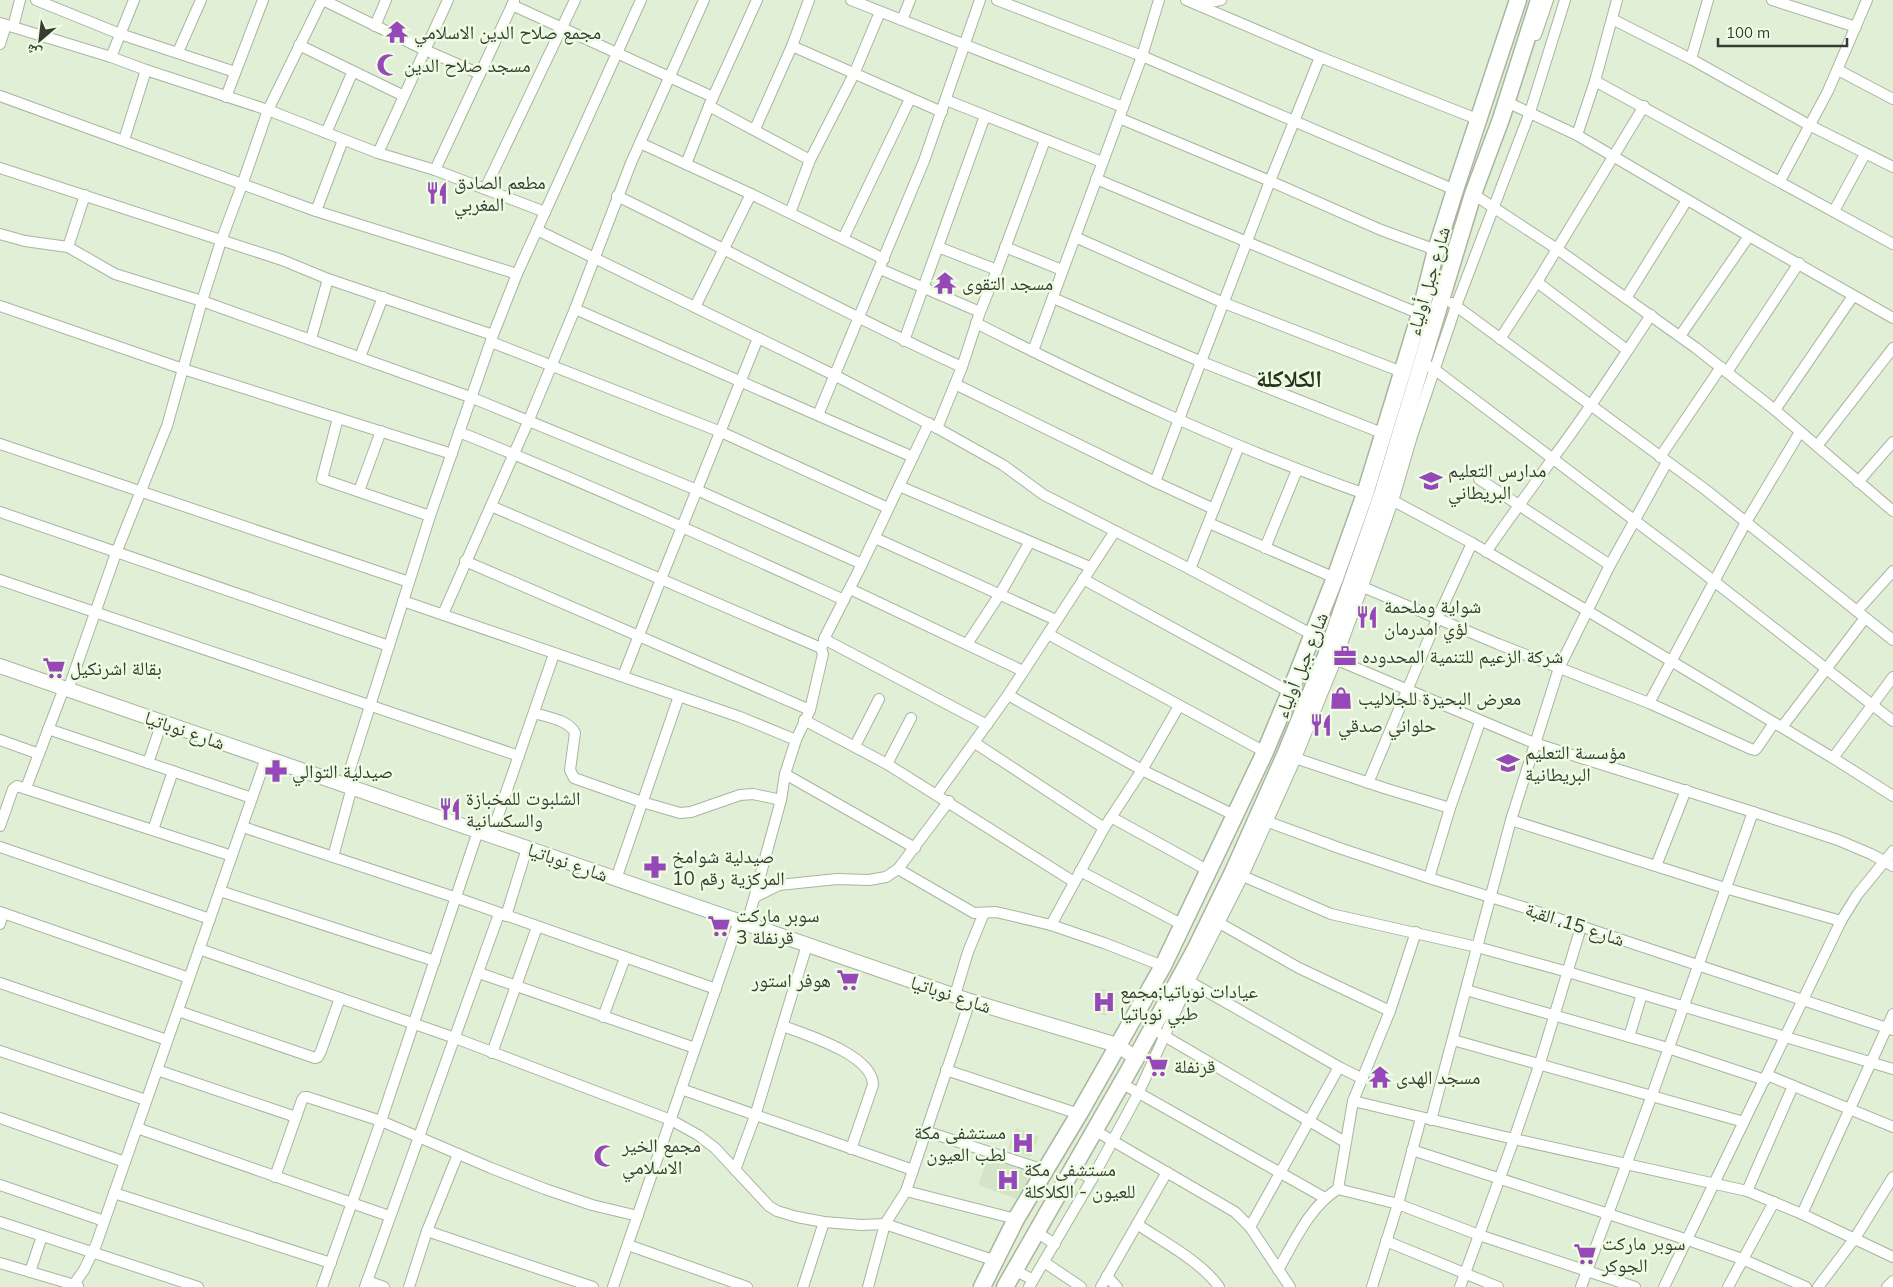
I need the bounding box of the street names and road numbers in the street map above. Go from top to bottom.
street label: شارع جبل أولياء [1401,224,1455,338]
street label: شارع جبل أولياء [1269,608,1333,722]
street label: شارع نوباتيا [142,705,228,755]
street label: شارع نوباتيا [525,837,611,887]
street label: شارع 15، القبة [1522,897,1628,951]
street label: شارع نوباتيا [908,970,994,1018]

